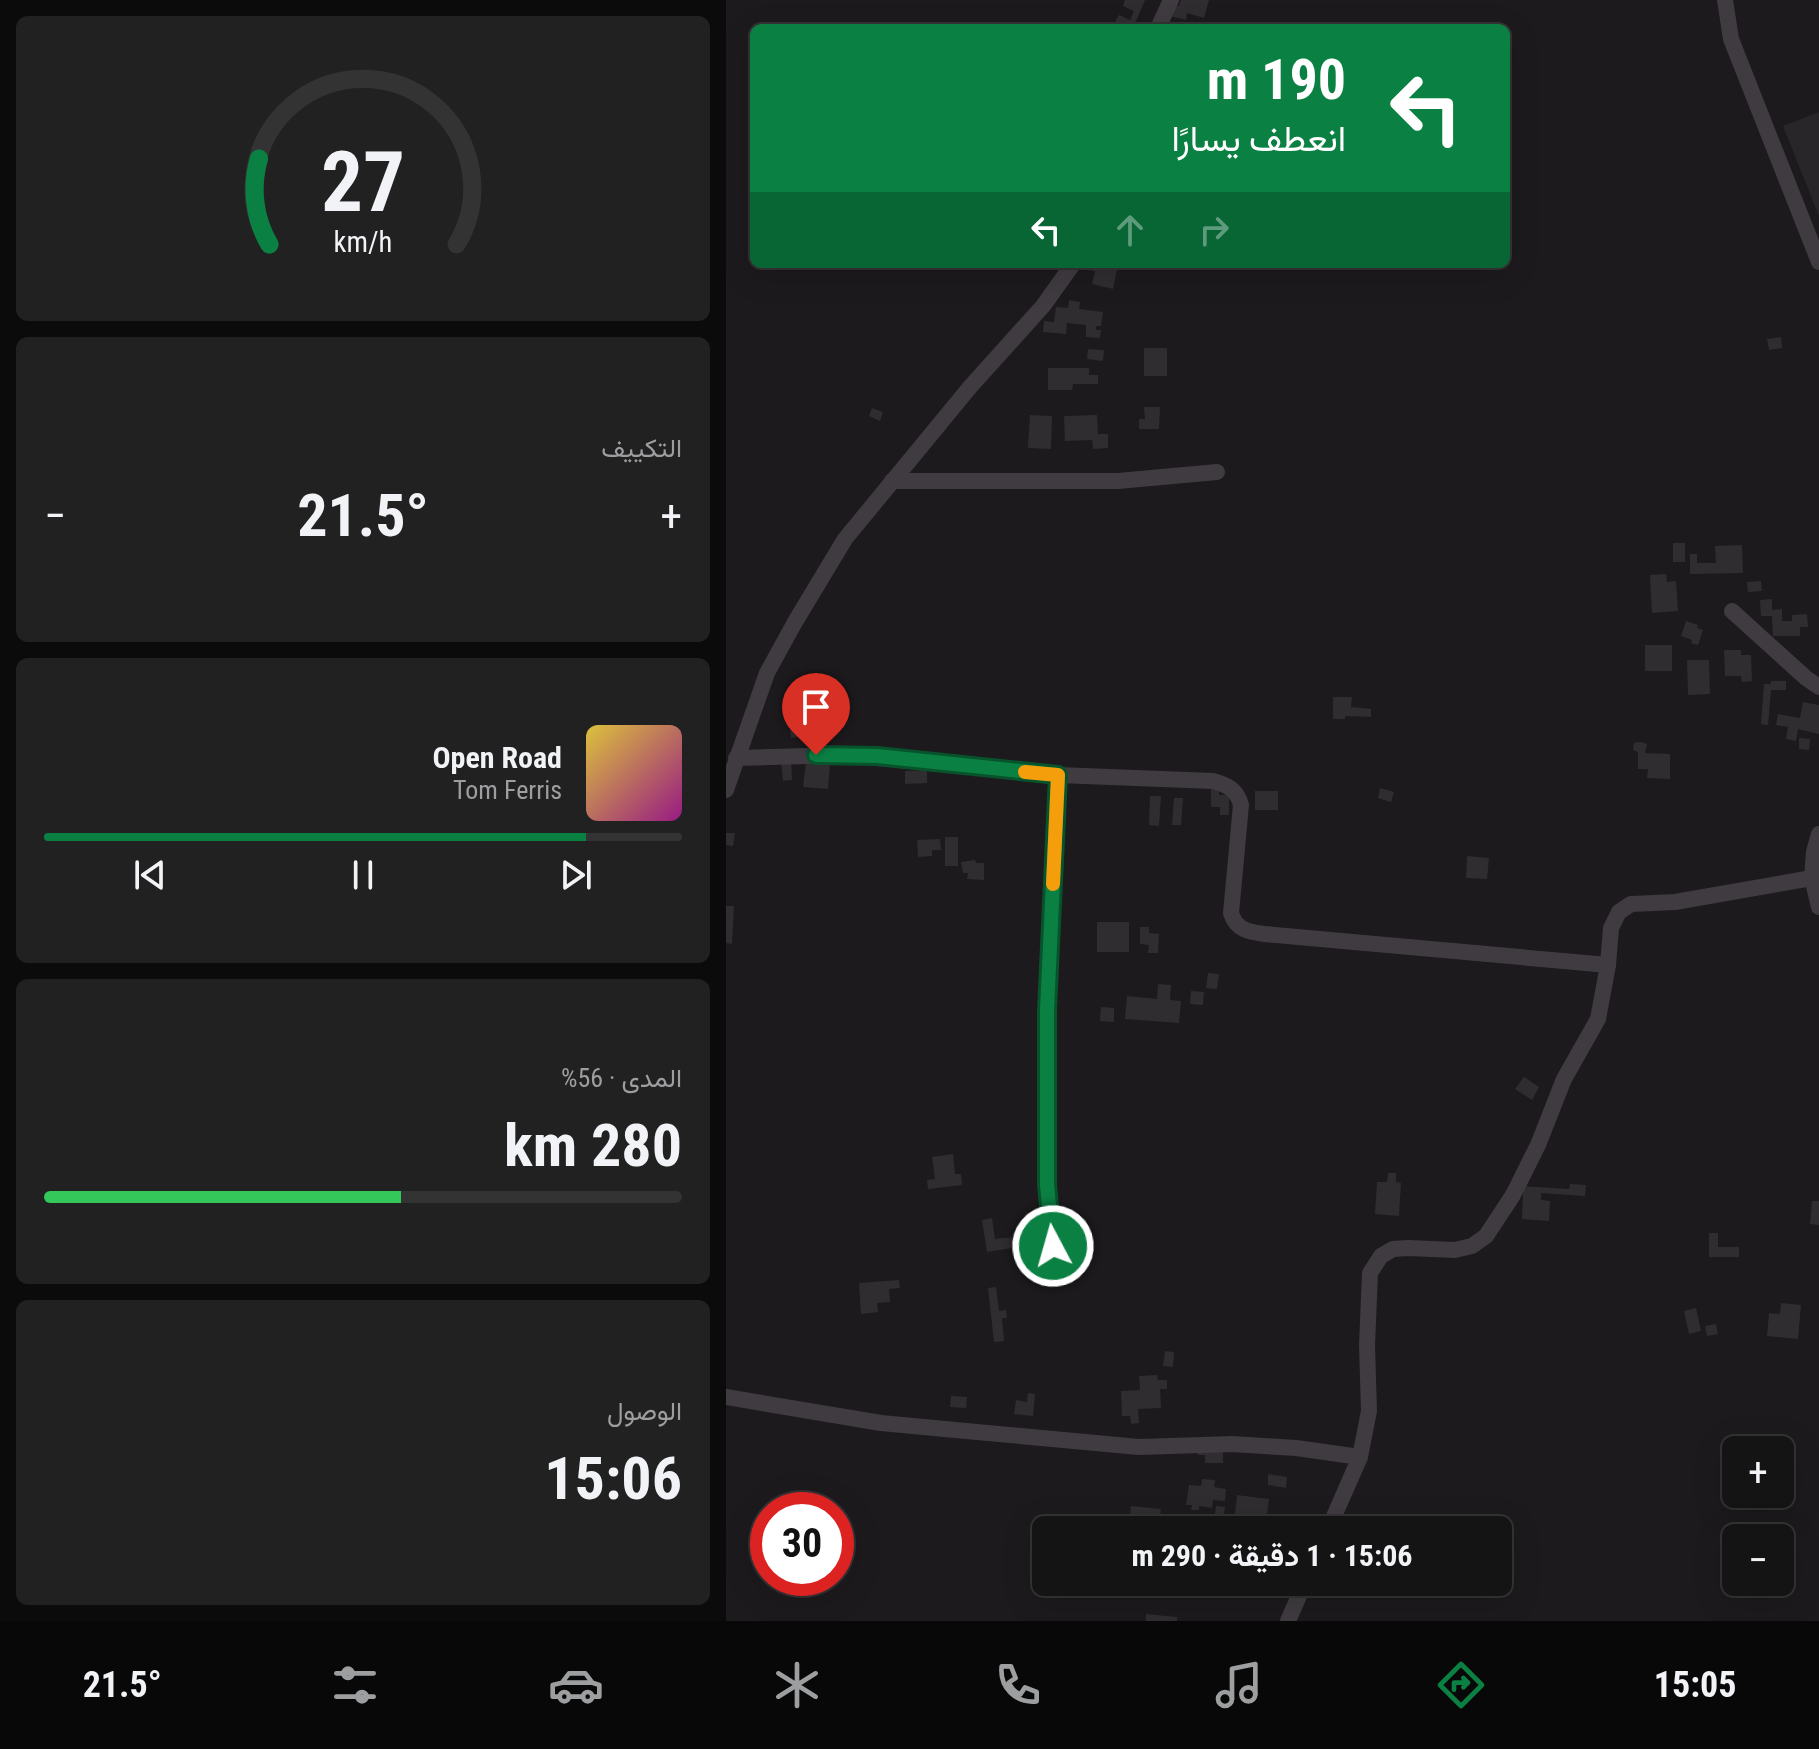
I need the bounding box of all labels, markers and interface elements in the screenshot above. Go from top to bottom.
text: 190 m [1207,47,1346,113]
icon: left [1374,56,1478,160]
text: انعطف يسارًا [1172,118,1346,160]
text: 27 [321,133,405,230]
icon: left [1024,208,1068,252]
icon: ahead [1108,208,1152,252]
icon: right [1192,208,1236,252]
text: km/h [334,225,392,259]
text: التكييف [601,433,682,463]
text: 21.5° [297,480,429,551]
text: − [44,490,66,542]
text: + [660,490,682,542]
pin [782,673,850,755]
icon: arrive [794,685,838,729]
text: Open Road [432,740,562,775]
text: Tom Ferris [453,775,562,805]
icon: previous [128,853,172,897]
icon: pause [341,853,385,897]
icon: next [554,853,598,897]
text: المدى · 56% [561,1063,682,1093]
text: 280 km [504,1110,682,1181]
position arrow [1011,1204,1095,1288]
text: الوصول [607,1396,682,1426]
map controls [1722,1436,1794,1596]
button: + [1722,1436,1794,1508]
text: 15:06 [544,1443,682,1514]
speed limit sign: 30 [750,1492,854,1596]
button: − [1722,1524,1794,1596]
text: 15:06 · 1 دقيقة · 290 m [1131,1538,1413,1573]
icon: filters [327,1657,383,1713]
icon: car [548,1657,604,1713]
icon: climate [769,1657,825,1713]
icon: phone [990,1657,1046,1713]
icon: music [1211,1657,1267,1713]
icon: directions [1433,1657,1489,1713]
text: 21.5° [83,1664,162,1706]
text: 15:05 [1654,1664,1736,1706]

